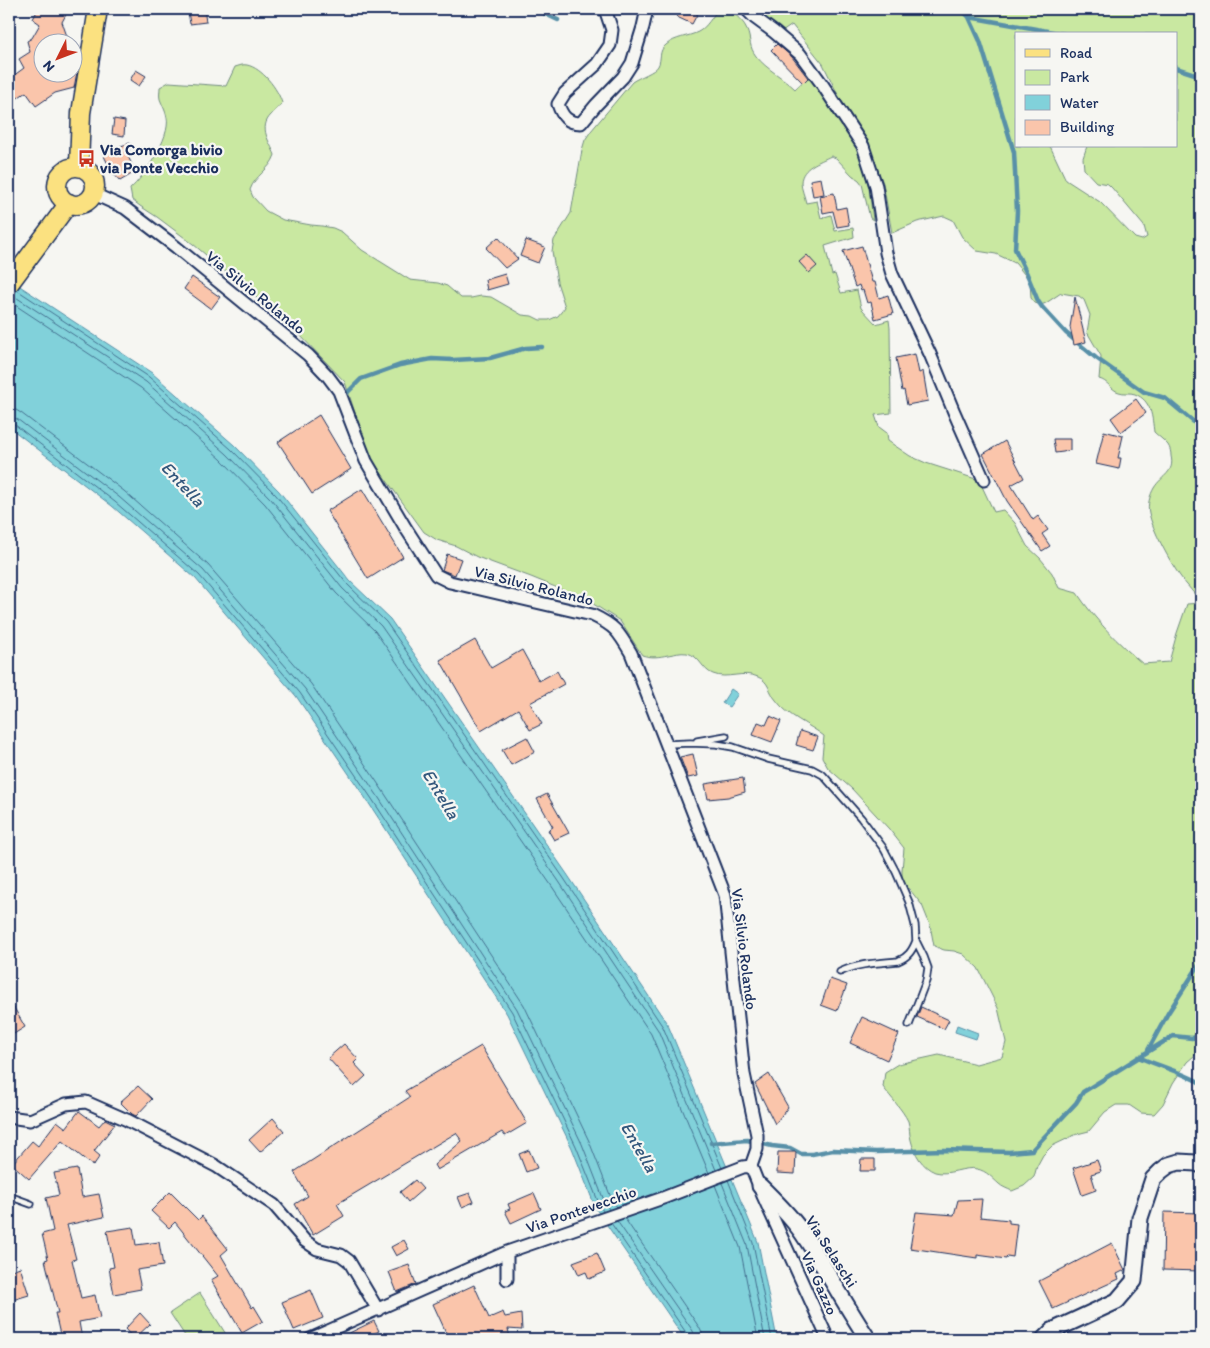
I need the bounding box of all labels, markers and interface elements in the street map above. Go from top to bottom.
north arrow [32,32,82,82]
legend [1015,32,1178,148]
text: Road [1060,44,1093,62]
text: N [39,57,58,76]
text: Park [1060,68,1090,86]
text: Water [1060,94,1099,112]
text: Building [1060,118,1114,136]
place label: Via Comorga bivio via Ponte Vecchio [100,140,223,177]
bus stop icon: Via Comorga bivio via Ponte Vecchio [76,148,96,168]
street label: Via Silvio Rolando [202,247,309,338]
water label: Entella [156,457,210,512]
street label: Via Silvio Rolando [472,561,595,609]
water label: Entella [418,765,465,824]
street label: Via Silvio Rolando [728,887,761,1011]
water label: Entella [616,1118,663,1177]
street label: Via Pontevecchio [523,1182,639,1237]
street label: Via Selaschi [801,1212,862,1291]
street label: Via Gazzo [797,1249,842,1318]

